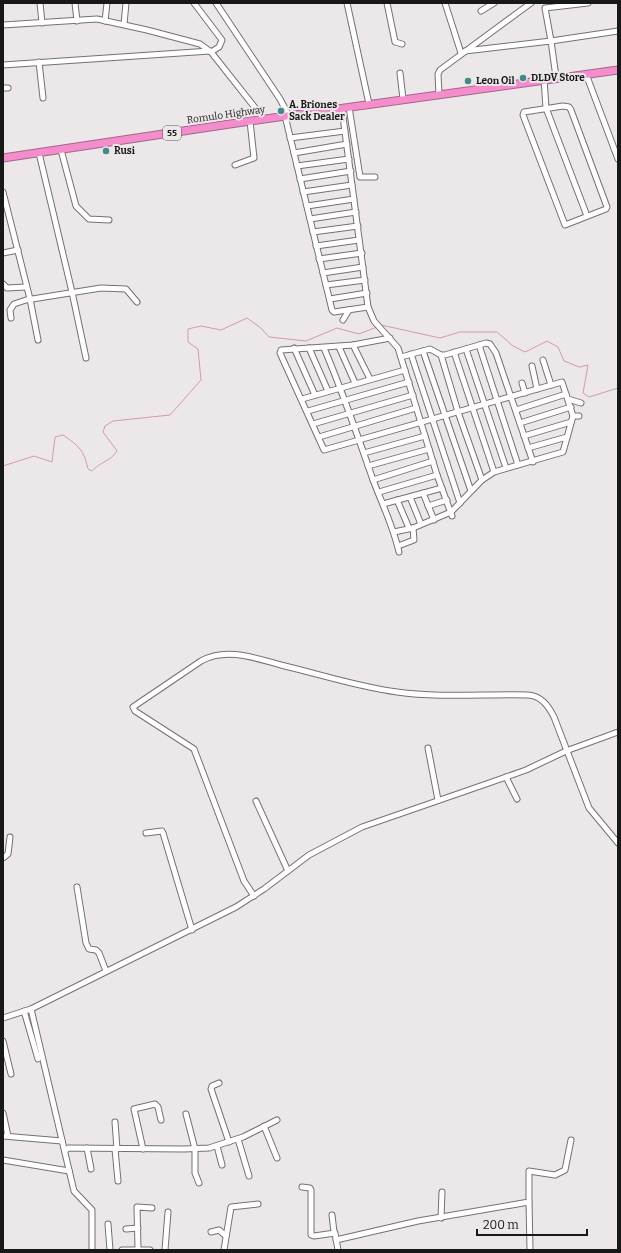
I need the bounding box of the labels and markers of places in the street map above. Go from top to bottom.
place label: DLDV Store [531,72,585,84]
marker: DLDV Store [518,73,528,83]
place label: Leon Oil [476,75,514,87]
marker: Leon Oil [463,76,473,86]
place label: A. Briones Sack Dealer [289,99,345,123]
marker: A. Briones Sack Dealer [276,106,286,116]
place label: Rusi [114,145,136,157]
marker: Rusi [101,146,111,156]

